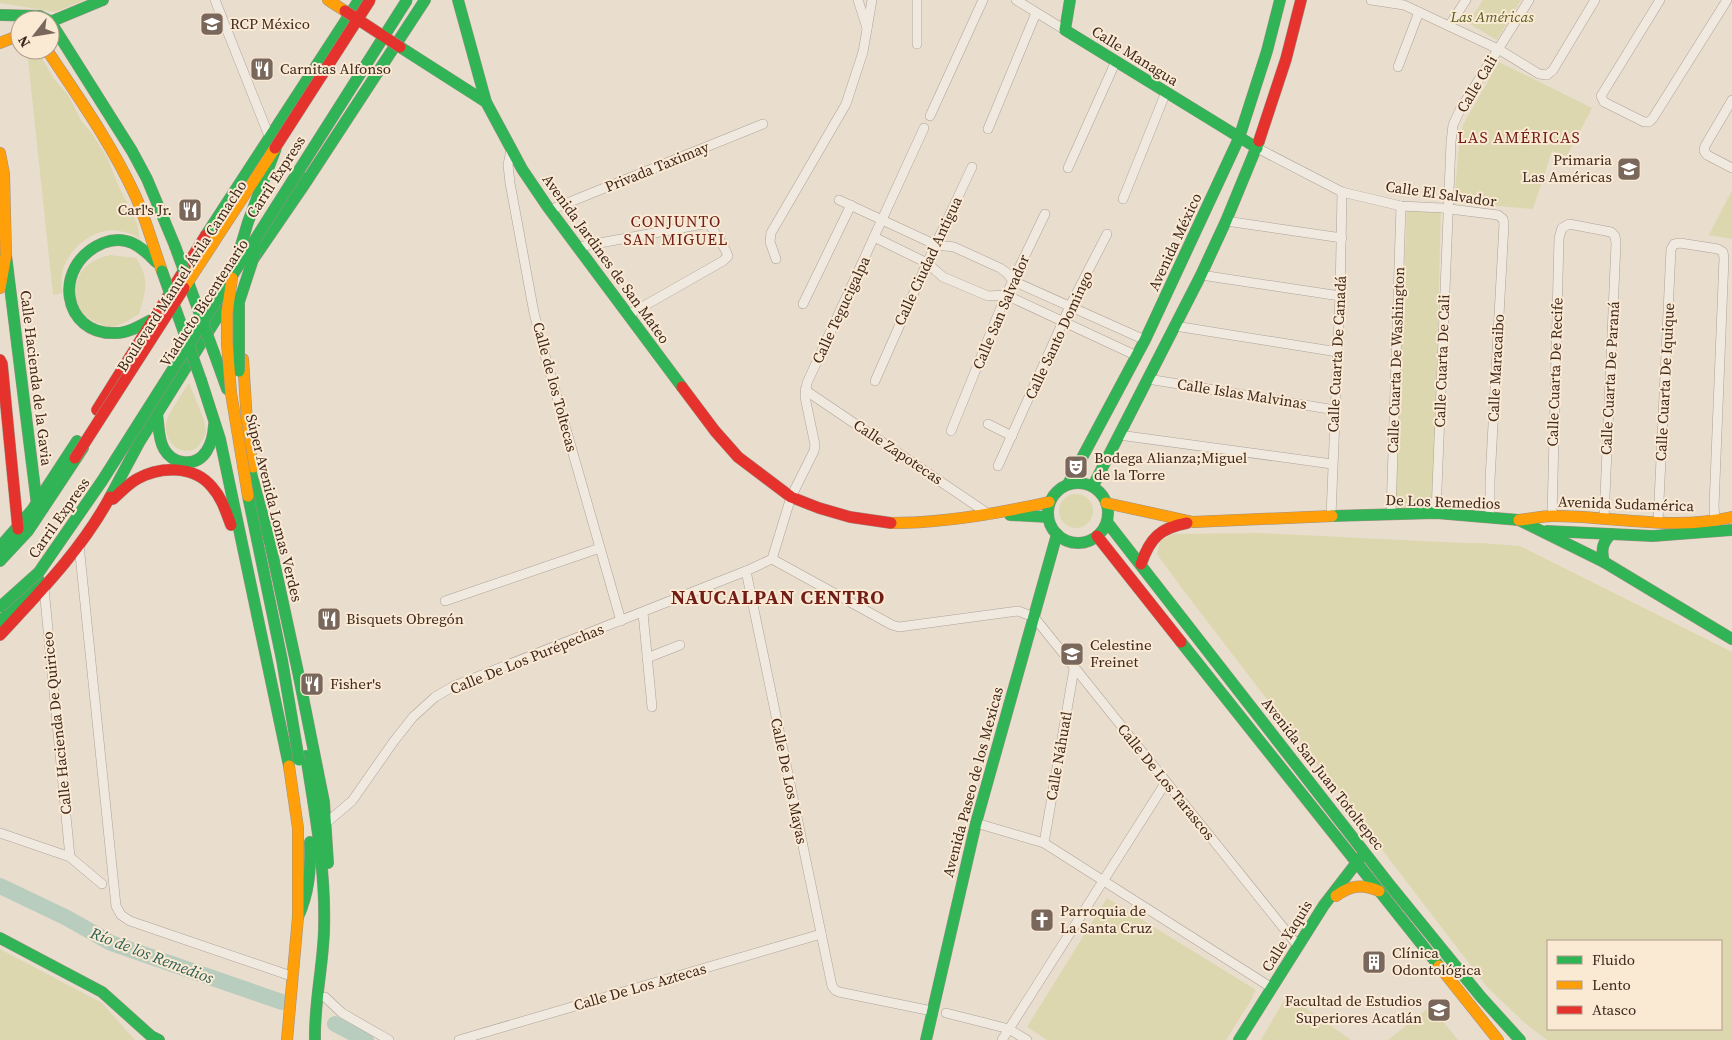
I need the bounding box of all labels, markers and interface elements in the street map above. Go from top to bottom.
park label: Las Américas [1449,6,1534,27]
north arrow [10,10,60,60]
school or university icon: RCP México [199,11,225,37]
place label: RCP México [230,13,310,34]
street label: Calle Managua [1088,21,1183,91]
text: N [13,32,35,51]
street label: Calle Cali [1451,51,1502,116]
restaurant icon: Carnitas Alfonso [249,56,275,82]
place label: Carnitas Alfonso [280,58,391,79]
district label: LAS AMÉRICAS [1457,126,1581,148]
street label: Carril Express [241,131,310,222]
street label: Privada Taximay [602,136,712,197]
place label: Primaria Las Américas [1522,149,1612,187]
school or university icon: Primaria Las Américas [1616,156,1642,182]
street label: Avenida Jardines de San Mateo [538,170,675,348]
street label: Calle El Salvador [1384,175,1499,212]
street label: Boulevard Manuel Ávila Camacho [112,176,251,376]
street label: Avenida México [1143,189,1206,294]
street label: Calle Ciudad Antigua [888,193,967,329]
restaurant icon: Carl's Jr. [177,197,203,223]
place label: Carl's Jr. [118,199,172,220]
district label: CONJUNTO SAN MIGUEL [624,210,728,250]
street label: Viaducto Bicentenario [154,235,253,371]
street label: Calle San Salvador [967,251,1034,372]
street label: Calle Tegucigalpa [806,252,875,367]
street label: Calle Cuarta De Washington [1382,266,1409,454]
street label: Calle Santo Domingo [1019,267,1098,403]
street label: Calle Cuarta De Canadá [1322,275,1351,433]
street label: Calle Hacienda de la Gavia [15,289,58,467]
street label: Calle Cuarta De Cali [1429,294,1454,428]
street label: Calle Cuarta De Recife [1541,297,1568,447]
street label: Calle Cuarta De Paraná [1595,300,1624,455]
street label: Calle Cuarta De Iquique [1650,302,1679,462]
street label: Calle Maracaibo [1482,313,1509,423]
street label: Calle de los Toltecas [528,320,583,454]
street label: Calle Islas Malvinas [1176,373,1309,414]
street label: Súper Avenida Lomas Verdes [241,412,308,604]
street label: Calle Zapotecas [849,414,947,489]
place label: Bodega Alianza;Miguel de la Torre [1094,447,1248,485]
theatre icon: Bodega Alianza;Miguel de la Torre [1063,454,1089,480]
street label: Carril Express [23,473,94,562]
street label: De Los Remedios [1385,489,1501,514]
street label: Avenida Sudamérica [1558,491,1695,516]
district label: NAUCALPAN CENTRO [671,583,885,611]
restaurant icon: Bisquets Obregón [316,606,342,632]
place label: Bisquets Obregón [346,608,464,629]
street label: Calle De Los Purépechas [447,618,607,699]
street label: Calle Hacienda De Quiriceo [36,630,77,816]
place label: Celestine Freinet [1090,634,1152,672]
school or university icon: Celestine Freinet [1059,641,1085,667]
restaurant icon: Fisher's [299,671,325,697]
place label: Fisher's [330,673,381,694]
street label: Avenida Paseo de los Mexicas [937,684,1008,879]
street label: Avenida San Juan Totoltepec [1257,693,1390,854]
street label: Calle Náhuatl [1040,709,1077,802]
street label: Calle De Los Mayas [766,716,813,846]
street label: Calle De Los Tarascos [1113,719,1220,844]
street label: Calle Yaquis [1256,896,1317,976]
place label: Parroquia de La Santa Cruz [1060,900,1152,938]
church icon: Parroquia de La Santa Cruz [1029,907,1055,933]
water label: Río de los Remedios [86,921,217,989]
legend [1547,940,1722,1030]
place label: Clínica Odontológica [1392,942,1482,980]
building icon: Clínica Odontológica [1361,949,1387,975]
text: Fluido [1592,949,1635,970]
street label: Calle De Los Aztecas [571,958,709,1015]
text: Lento [1592,974,1631,995]
place label: Facultad de Estudios Superiores Acatlán [1285,990,1422,1028]
school or university icon: Facultad de Estudios Superiores Acatlán [1426,997,1452,1023]
text: Atasco [1592,999,1636,1020]

